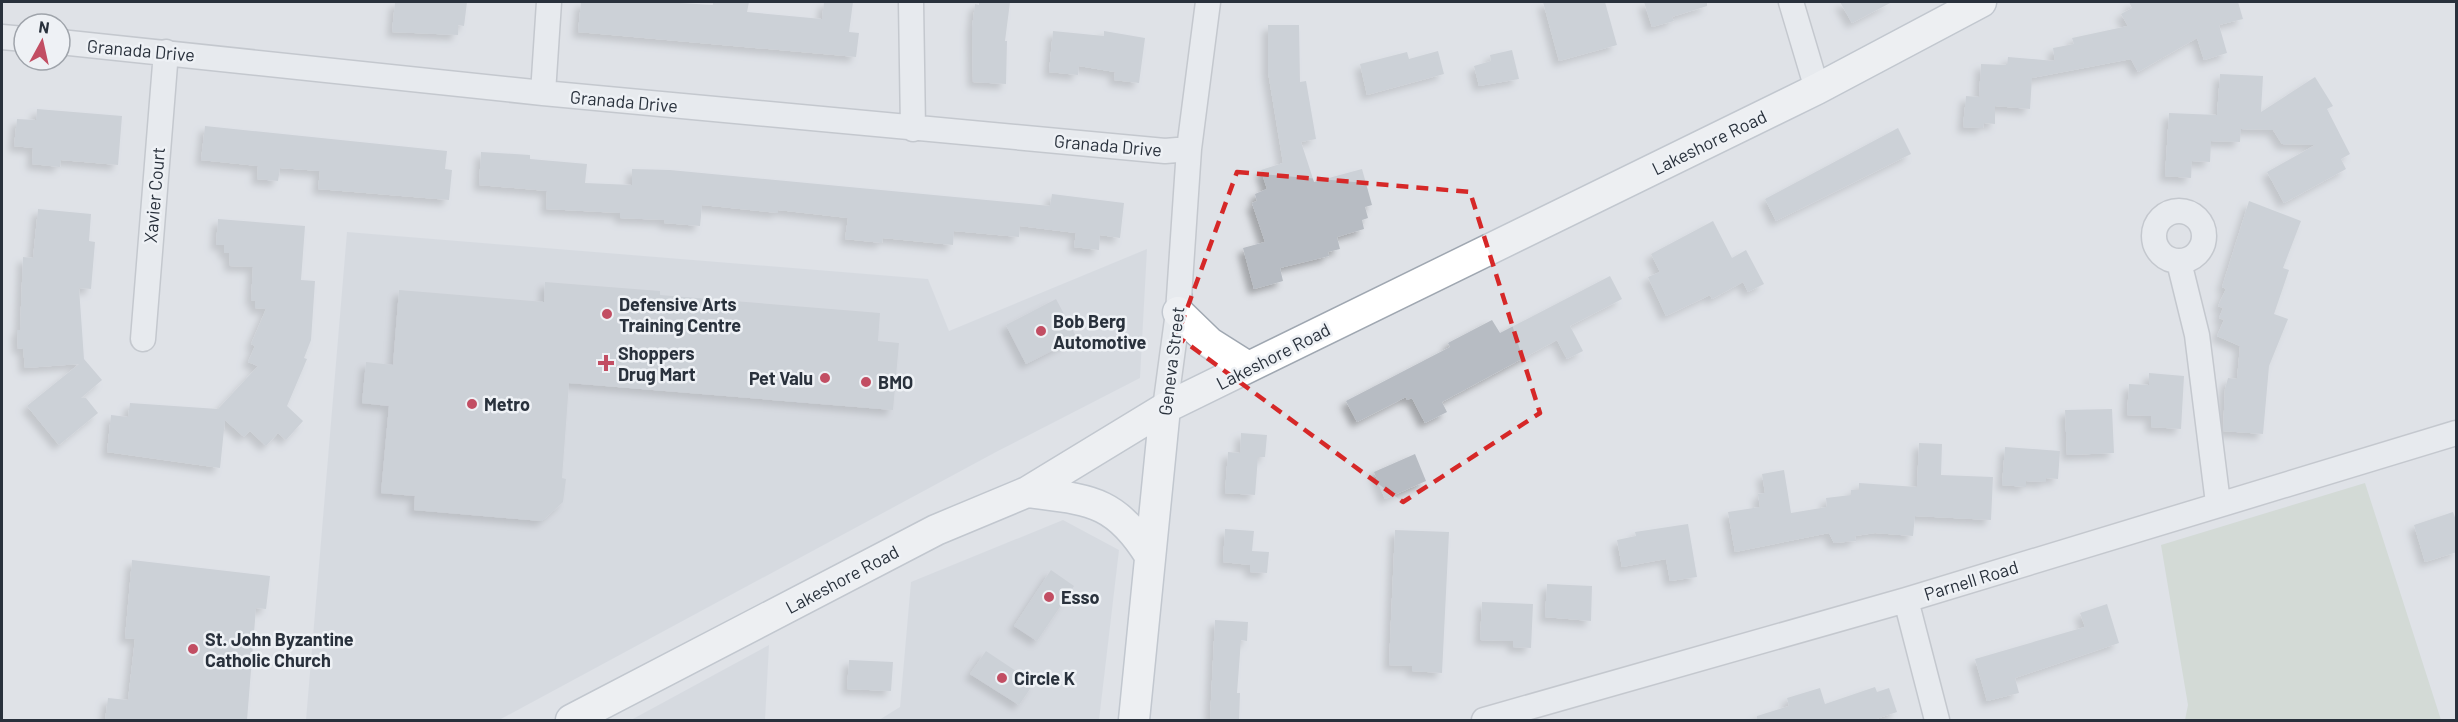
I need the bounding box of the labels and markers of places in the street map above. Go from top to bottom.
place label: Defensive Arts Training Centre [619,293,741,336]
marker: Defensive Arts Training Centre [600,307,614,321]
place label: Bob Berg Automotive [1053,310,1147,353]
marker: Bob Berg Automotive [1034,324,1048,338]
place label: Shoppers Drug Mart [618,342,696,385]
marker: Shoppers Drug Mart [599,356,613,370]
place label: Pet Valu [749,367,813,389]
marker: Pet Valu [818,371,832,385]
place label: BMO [878,371,913,393]
marker: BMO [859,375,873,389]
place label: Metro [484,393,530,415]
marker: Metro [465,397,479,411]
place label: Esso [1061,586,1099,608]
marker: Esso [1042,590,1056,604]
place label: St. John Byzantine Catholic Church [205,628,354,671]
marker: St. John Byzantine Catholic Church [186,642,200,656]
place label: Circle K [1014,667,1075,689]
marker: Circle K [995,671,1009,685]

